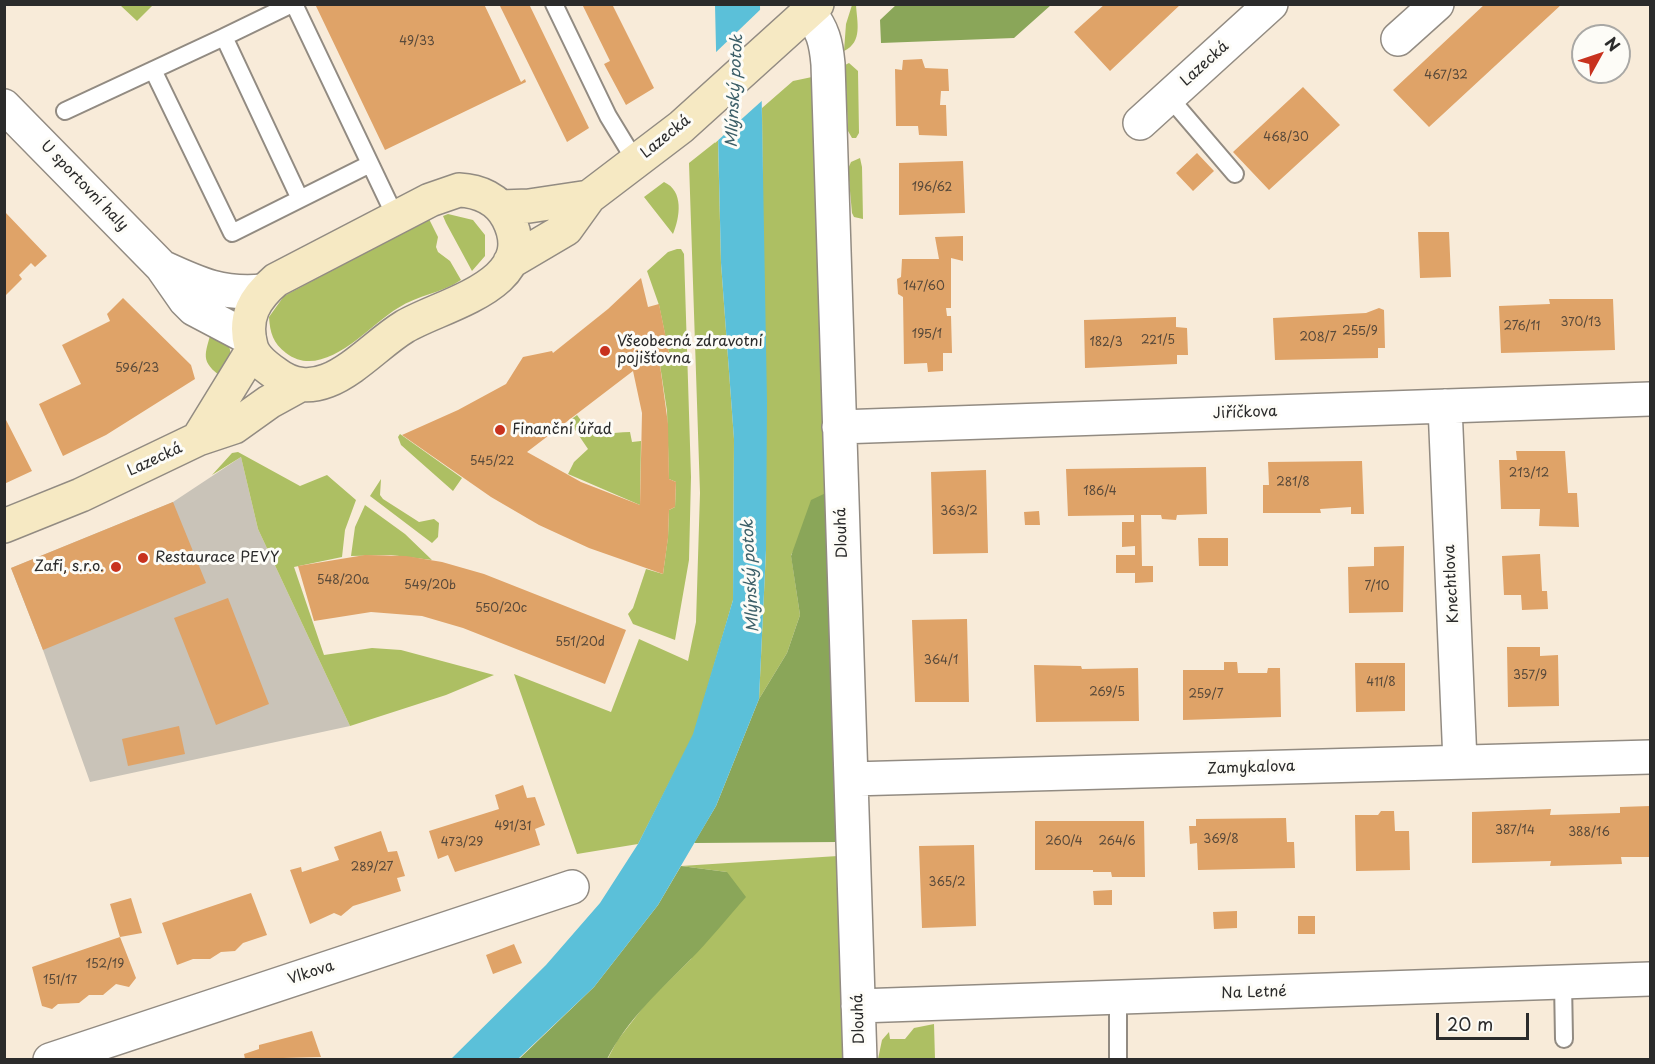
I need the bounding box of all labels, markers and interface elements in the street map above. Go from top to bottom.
north arrow [1571,24,1631,84]
text: N [1600,31,1627,56]
water label: Mlýnský potok [722,34,748,148]
house number: 49/33 [399,35,435,49]
street label: Lazecká [1177,38,1233,90]
house number: 467/32 [1424,69,1468,83]
street label: Lazecká [638,112,694,162]
house number: 468/30 [1263,131,1309,145]
street label: U sportovní haly [36,137,132,235]
house number: 196/62 [912,181,952,195]
house number: 147/60 [903,280,945,294]
house number: 370/13 [1561,316,1601,330]
house number: 276/11 [1504,320,1540,334]
house number: 255/9 [1342,325,1378,339]
house number: 195/1 [912,328,942,342]
house number: 208/7 [1299,331,1337,345]
place label: Všeobecná zdravotní pojišťovna [617,333,763,368]
house number: 221/5 [1141,334,1175,348]
house number: 182/3 [1089,336,1123,350]
marker: Všeobecná zdravotní pojišťovna [598,344,612,358]
house number: 596/23 [115,362,159,376]
street label: Jiříčkova [1213,403,1277,423]
place label: Finanční úřad [512,421,612,439]
marker: Finanční úřad [493,423,507,437]
street label: Lazecká [125,439,185,481]
house number: 545/22 [470,455,514,469]
house number: 213/12 [1509,467,1549,481]
house number: 281/8 [1276,476,1310,490]
house number: 186/4 [1083,485,1117,499]
house number: 363/2 [940,505,978,519]
street label: Dlouhá [832,508,852,558]
water label: Mlýnský potok [738,519,764,633]
street label: Knechtlova [1441,544,1463,624]
place label: Restaurace PEVY [155,549,279,567]
marker: Restaurace PEVY [136,551,150,565]
place label: Zafi, s.r.o. [34,558,104,576]
marker: Zafi, s.r.o. [109,560,123,574]
house number: 548/20a [317,574,369,588]
house number: 549/20b [404,579,456,593]
house number: 7/10 [1364,580,1390,594]
house number: 550/20c [475,602,527,616]
house number: 551/20d [555,636,605,650]
house number: 364/1 [924,654,958,668]
house number: 357/9 [1513,669,1547,683]
house number: 411/8 [1366,676,1396,690]
house number: 269/5 [1089,686,1125,700]
house number: 259/7 [1188,688,1224,702]
street label: Zamykalova [1207,757,1295,779]
house number: 491/31 [495,820,531,834]
house number: 387/14 [1495,824,1535,838]
house number: 388/16 [1568,826,1610,840]
house number: 369/8 [1203,833,1239,847]
house number: 260/4 [1045,835,1083,849]
house number: 264/6 [1098,835,1136,849]
house number: 473/29 [441,836,483,850]
house number: 289/27 [351,861,393,875]
house number: 365/2 [928,876,966,890]
street label: Vlkova [286,957,336,989]
house number: 152/19 [86,958,124,972]
house number: 151/17 [43,974,77,988]
street label: Na Letné [1221,983,1287,1003]
street label: Dlouhá [849,994,869,1044]
scale bar [1439,1001,1532,1039]
text: 20 m [1447,1010,1493,1037]

